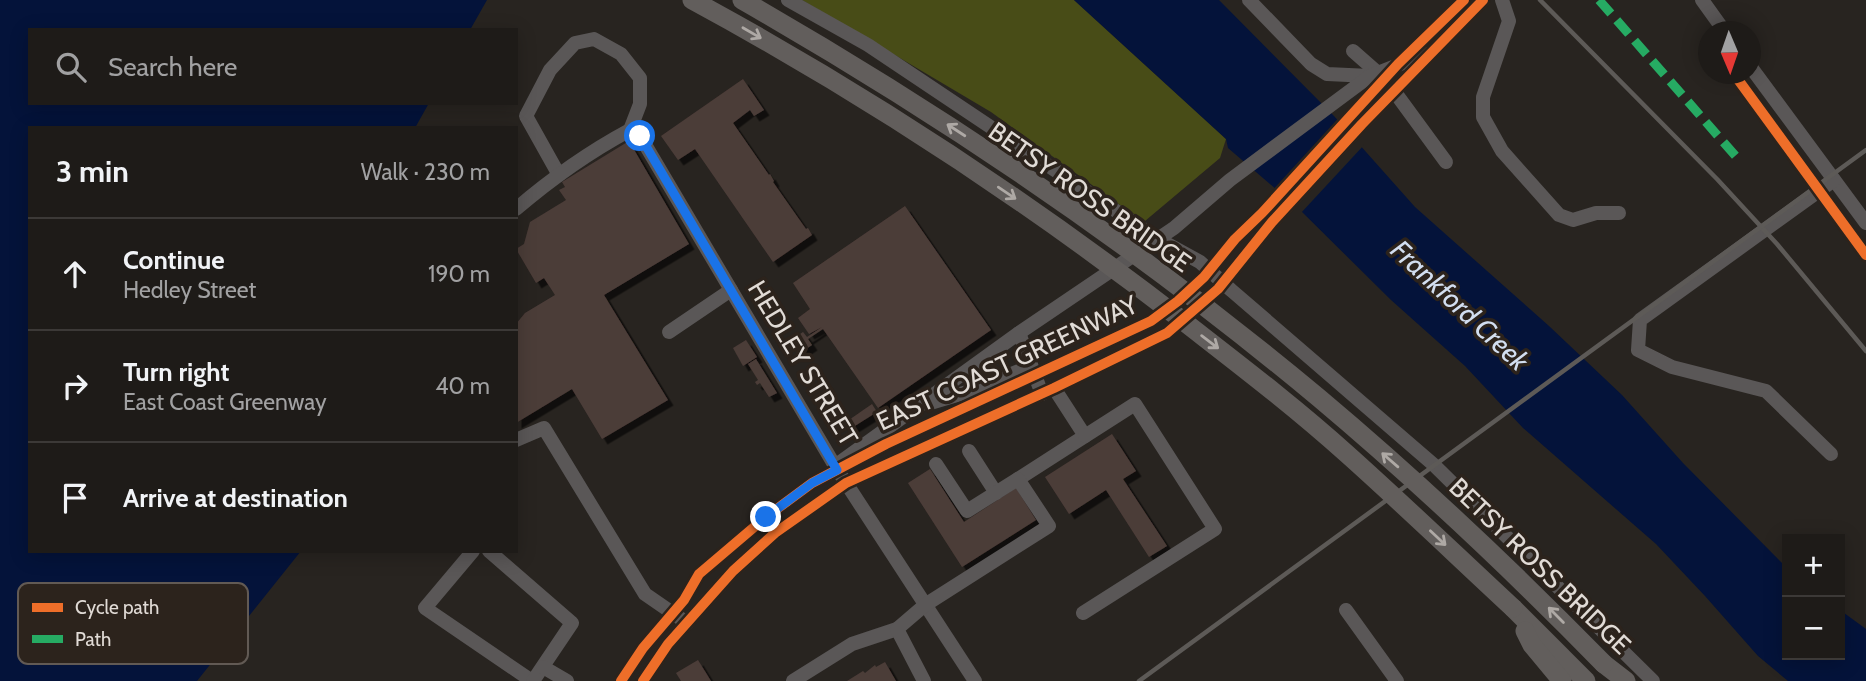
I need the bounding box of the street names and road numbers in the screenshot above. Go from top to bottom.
street label: BETSY ROSS BRIDGE [982,115,1198,279]
street label: HEDLEY STREET [741,275,865,452]
street label: EAST COAST GREENWAY [871,288,1143,438]
street label: BETSY ROSS BRIDGE [1443,471,1637,661]

